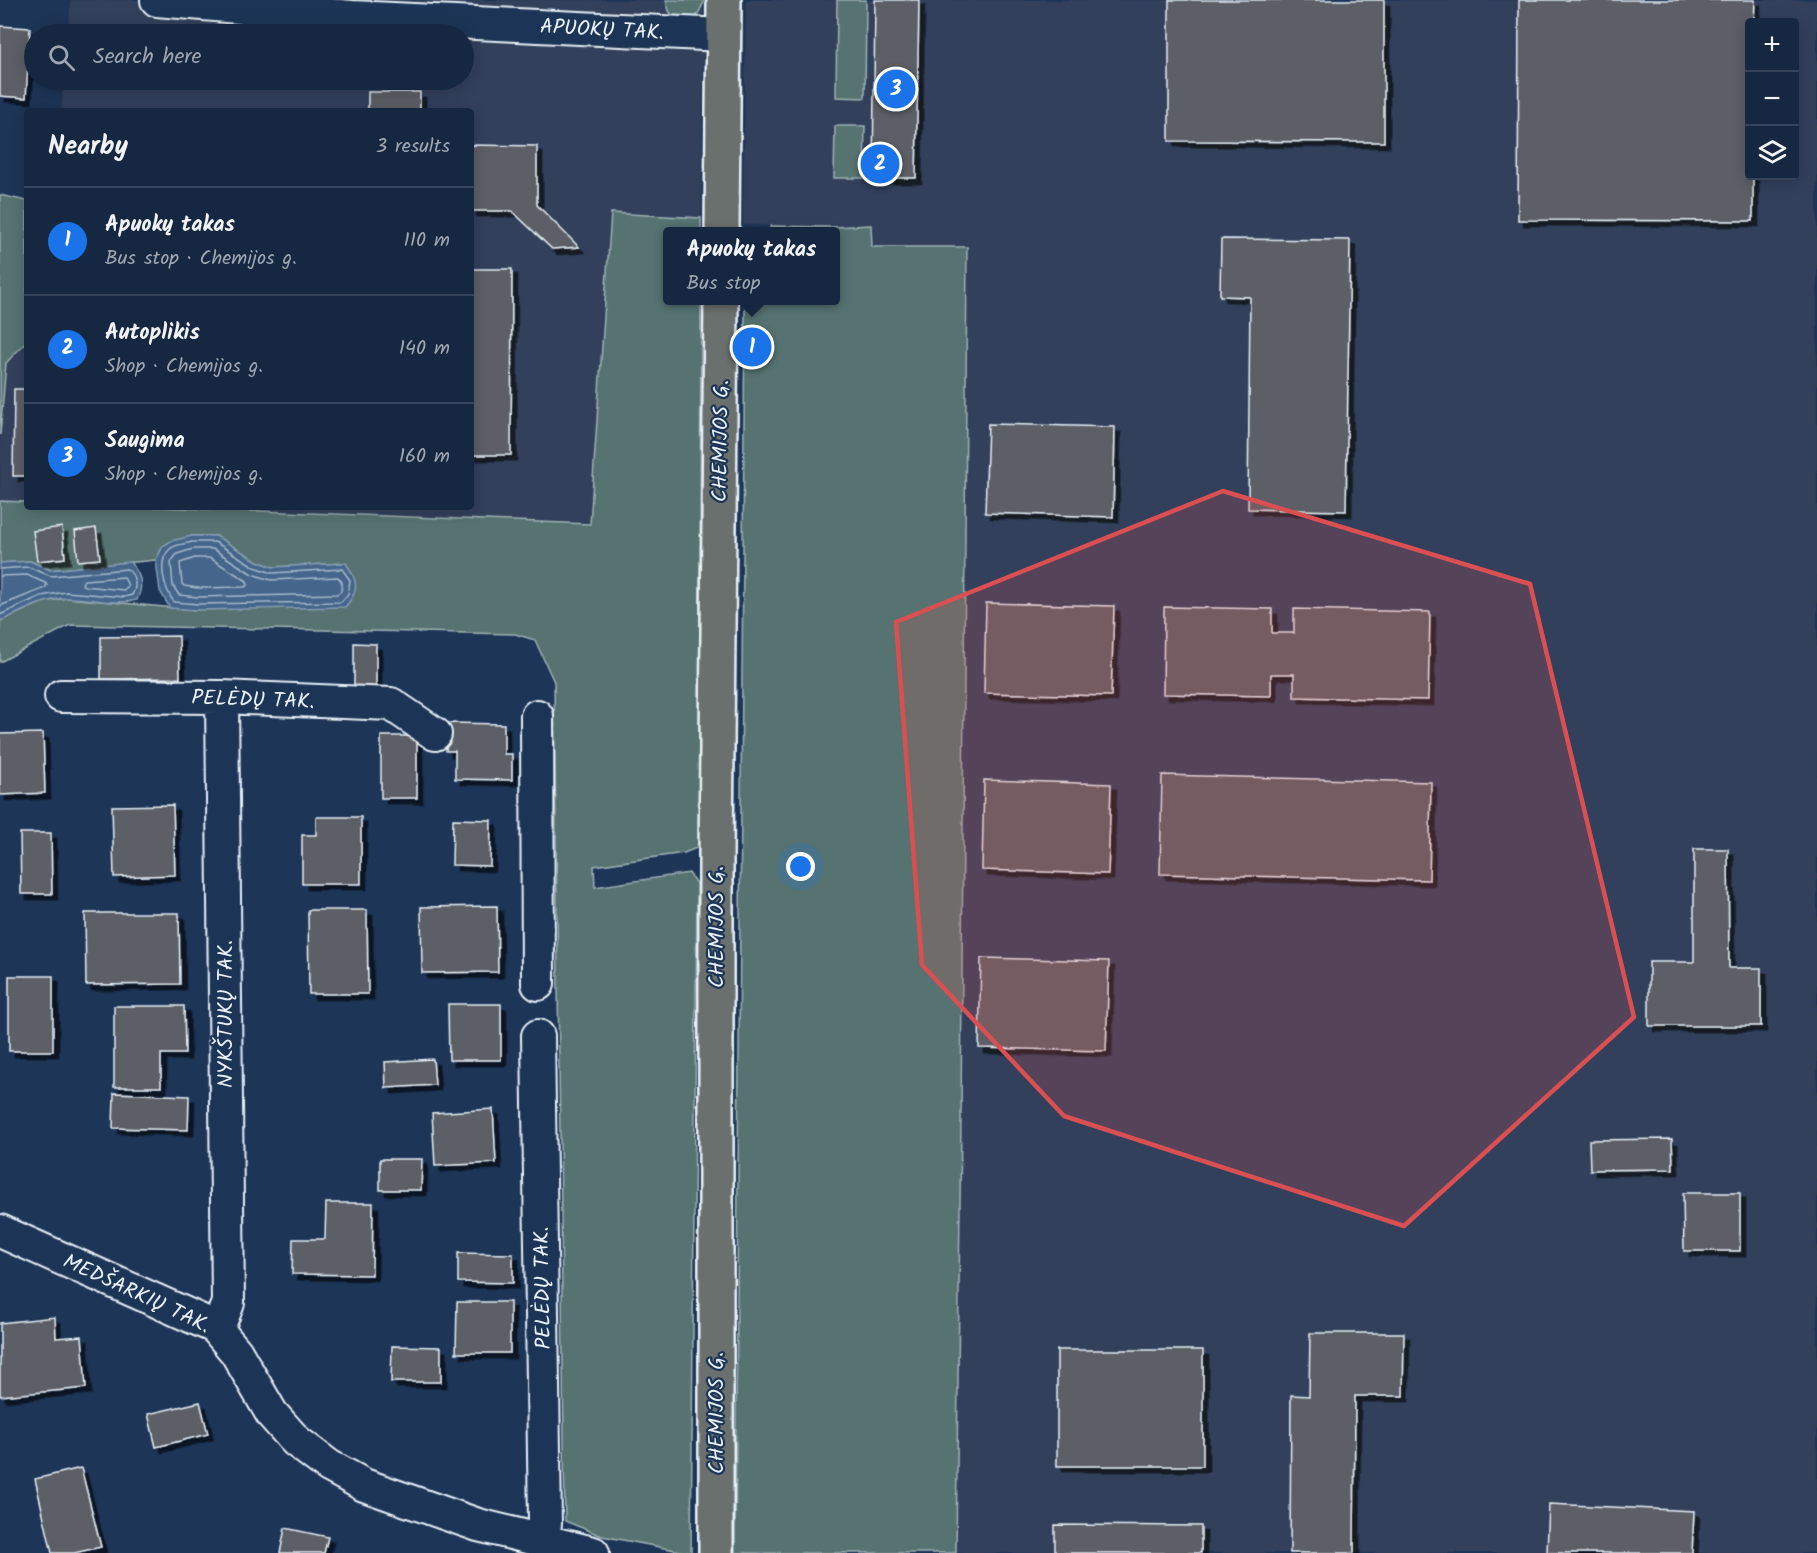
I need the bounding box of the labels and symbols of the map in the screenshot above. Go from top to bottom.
street label: APUOKŲ TAK. [539,11,665,50]
pin: 3 [876,66,916,112]
pin: 2 [860,142,900,186]
pin: 1 [732,324,771,370]
street label: CHEMIJOS G. [704,380,739,502]
street label: PELĖDŲ TAK. [191,682,315,719]
your location [786,852,815,881]
street label: CHEMIJOS G. [701,866,734,988]
street label: NYKŠTUKŲ TAK. [210,940,243,1088]
street label: PELĖDŲ TAK. [526,1226,561,1350]
street label: MEDŠARKIŲ TAK. [57,1246,216,1343]
street label: CHEMIJOS G. [701,1352,734,1474]

